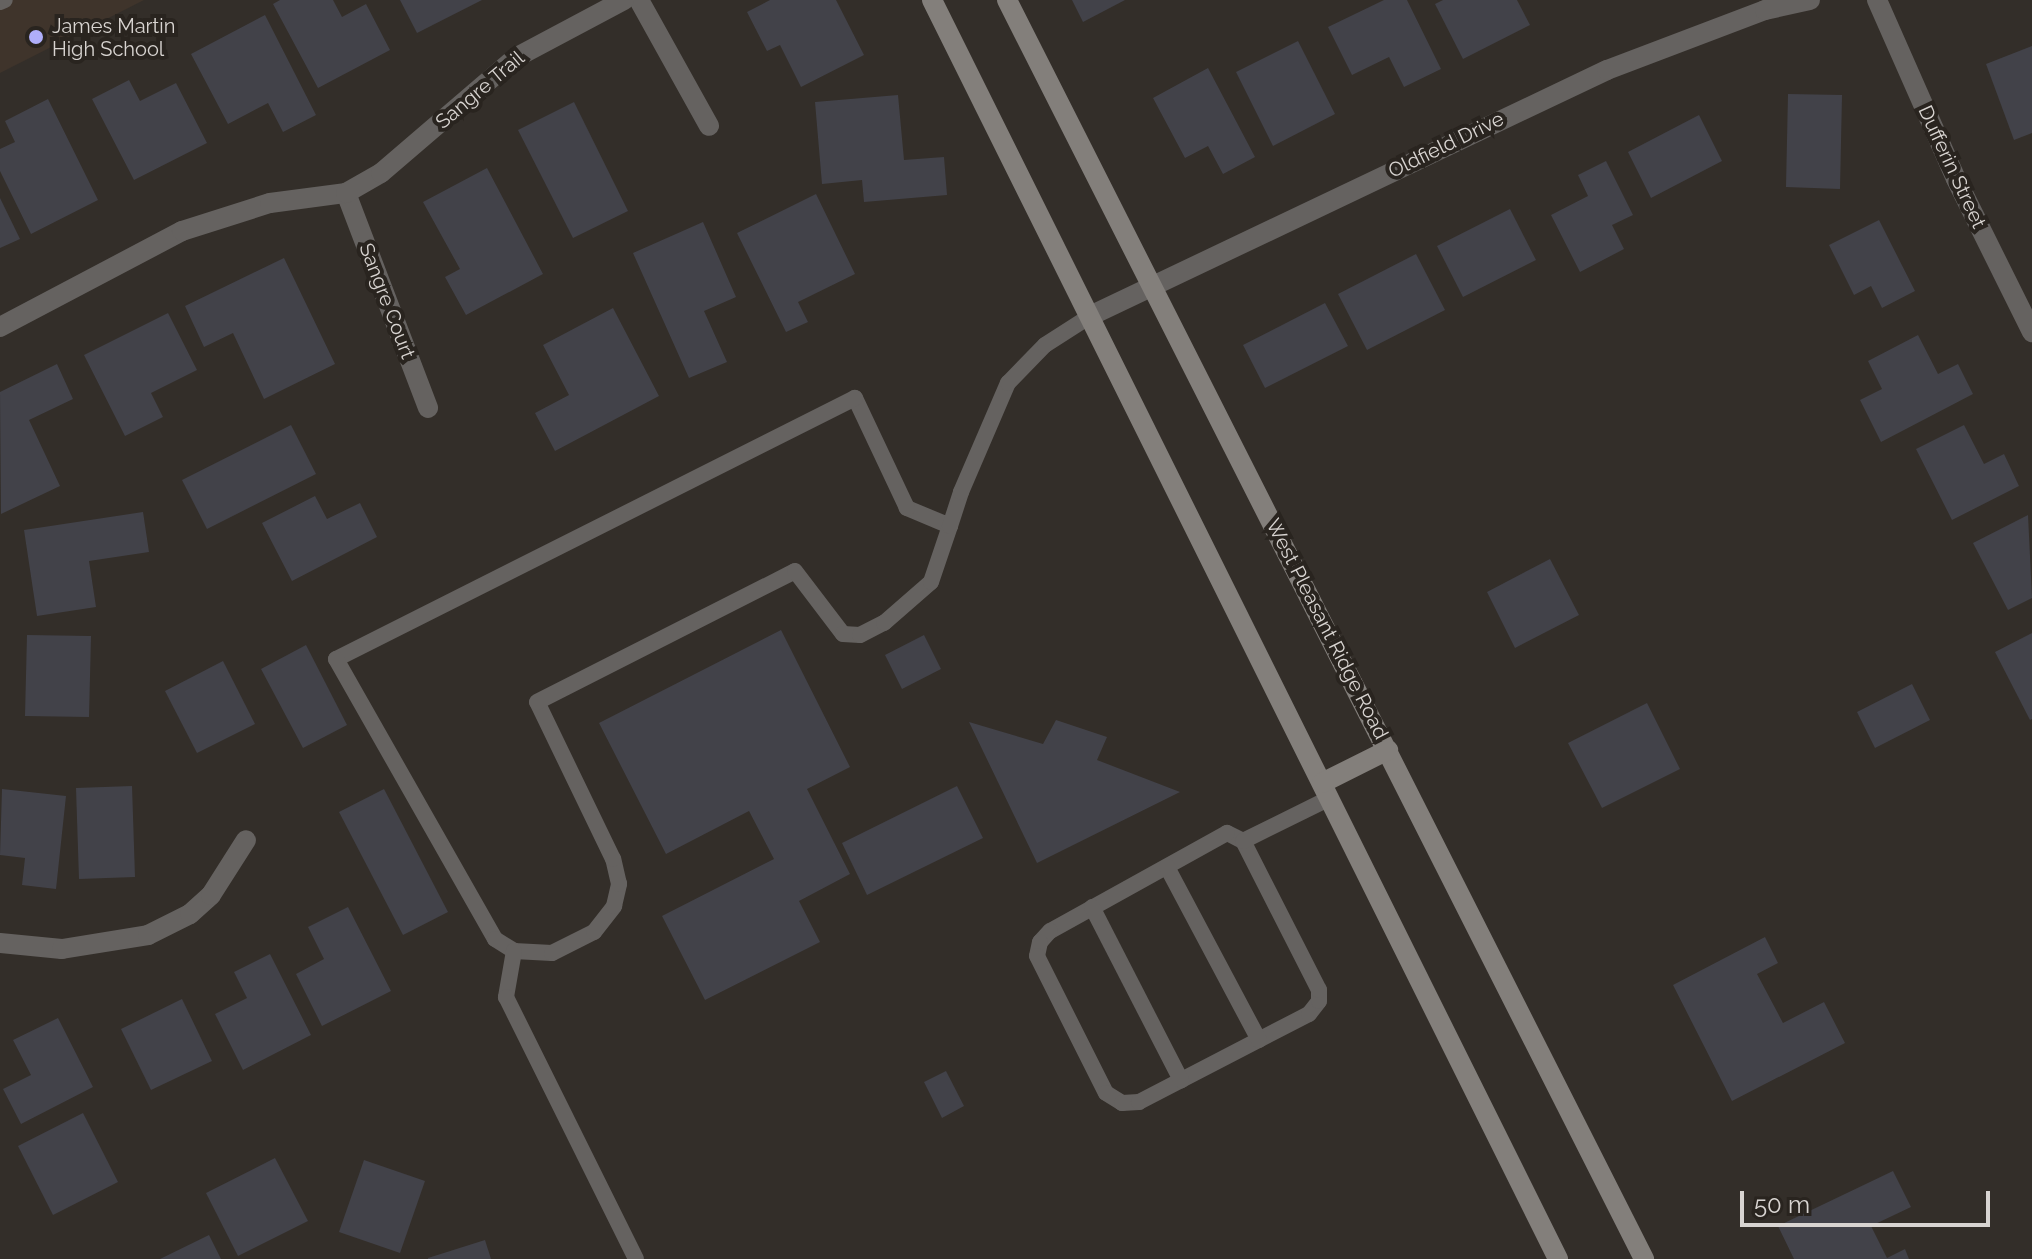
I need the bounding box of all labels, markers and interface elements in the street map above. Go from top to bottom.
place label: James Martin High School [52,14,175,61]
marker: James Martin High School [27,28,45,46]
street label: Sangre Trail [431,46,529,134]
street label: Dufferin Street [1913,102,1991,232]
street label: Oldfield Drive [1384,107,1508,183]
street label: Sangre Court [354,240,420,362]
street label: West Pleasant Ridge Road [1261,515,1393,743]
scale bar [1744,1175,1994,1225]
text: 50 m [1754,1190,1810,1219]

